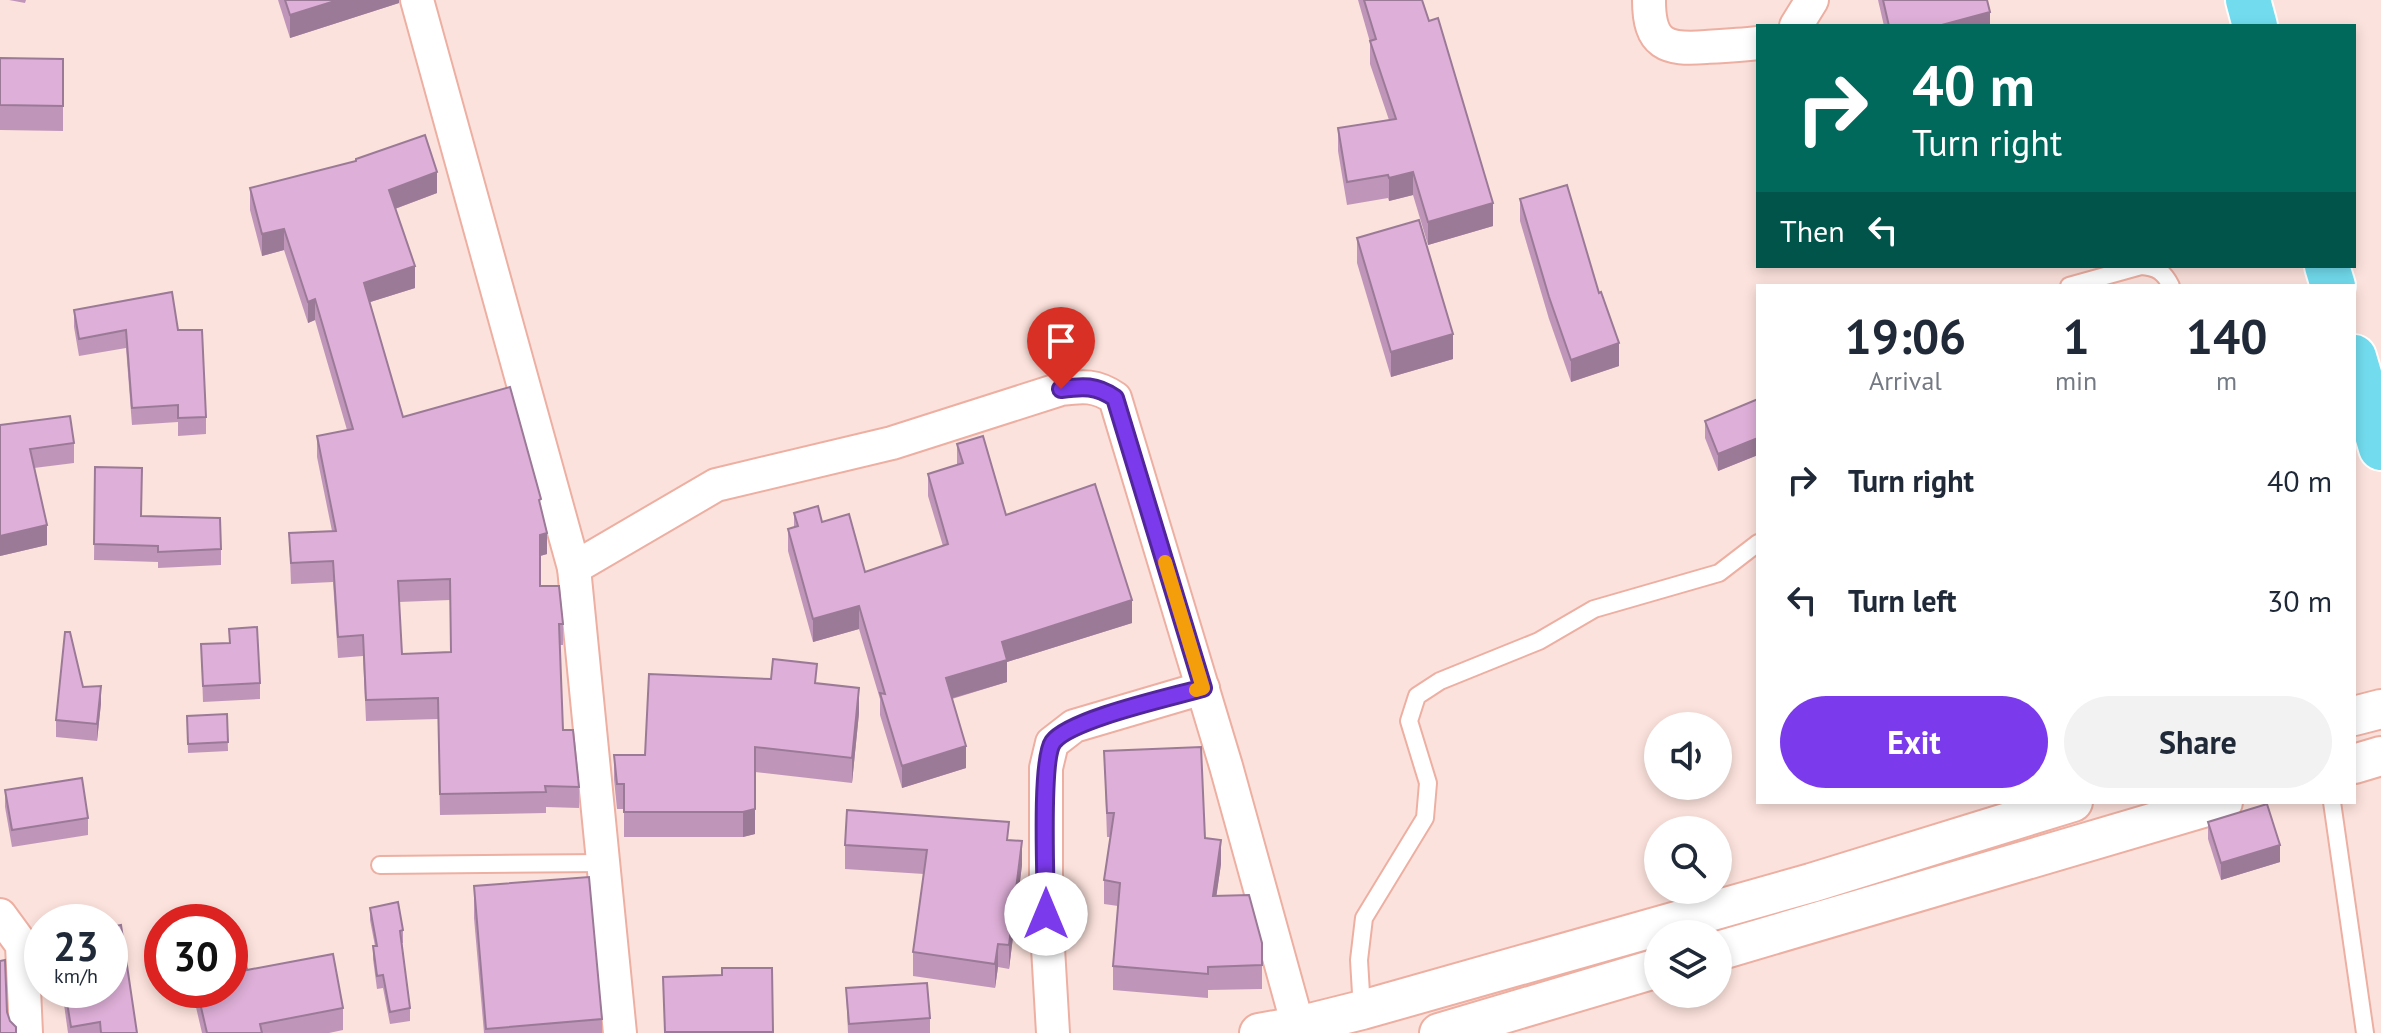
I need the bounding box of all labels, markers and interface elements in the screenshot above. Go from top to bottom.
text: 40 m [1912,49,2035,121]
icon: right [1780,56,1884,160]
text: Turn right [1912,119,2062,166]
icon: left [1861,208,1905,252]
text: Then [1780,211,1845,250]
text: 19:06 [1845,305,1966,367]
text: 1 [2062,305,2090,367]
text: 140 [2186,305,2267,367]
pin [1027,307,1095,389]
icon: arrive [1039,319,1083,363]
text: Arrival [1869,364,1942,397]
text: min [2055,364,2097,397]
text: m [2216,364,2237,397]
icon: right [1780,458,1824,502]
text: Turn right [1848,461,1974,500]
text: 40 m [2267,461,2332,500]
icon: left [1780,578,1824,622]
text: Turn left [1848,581,1956,620]
text: 30 m [2267,581,2332,620]
button: Exit [1780,696,2048,788]
button: Share [2064,696,2332,788]
map controls [1644,712,1732,1008]
button: sound [1644,712,1732,800]
button: search [1644,816,1732,904]
position arrow [1004,872,1088,956]
speed limit sign: 30 [144,904,248,1008]
text: 23 [53,920,99,972]
button: layers [1644,920,1732,1008]
text: km/h [54,963,98,989]

